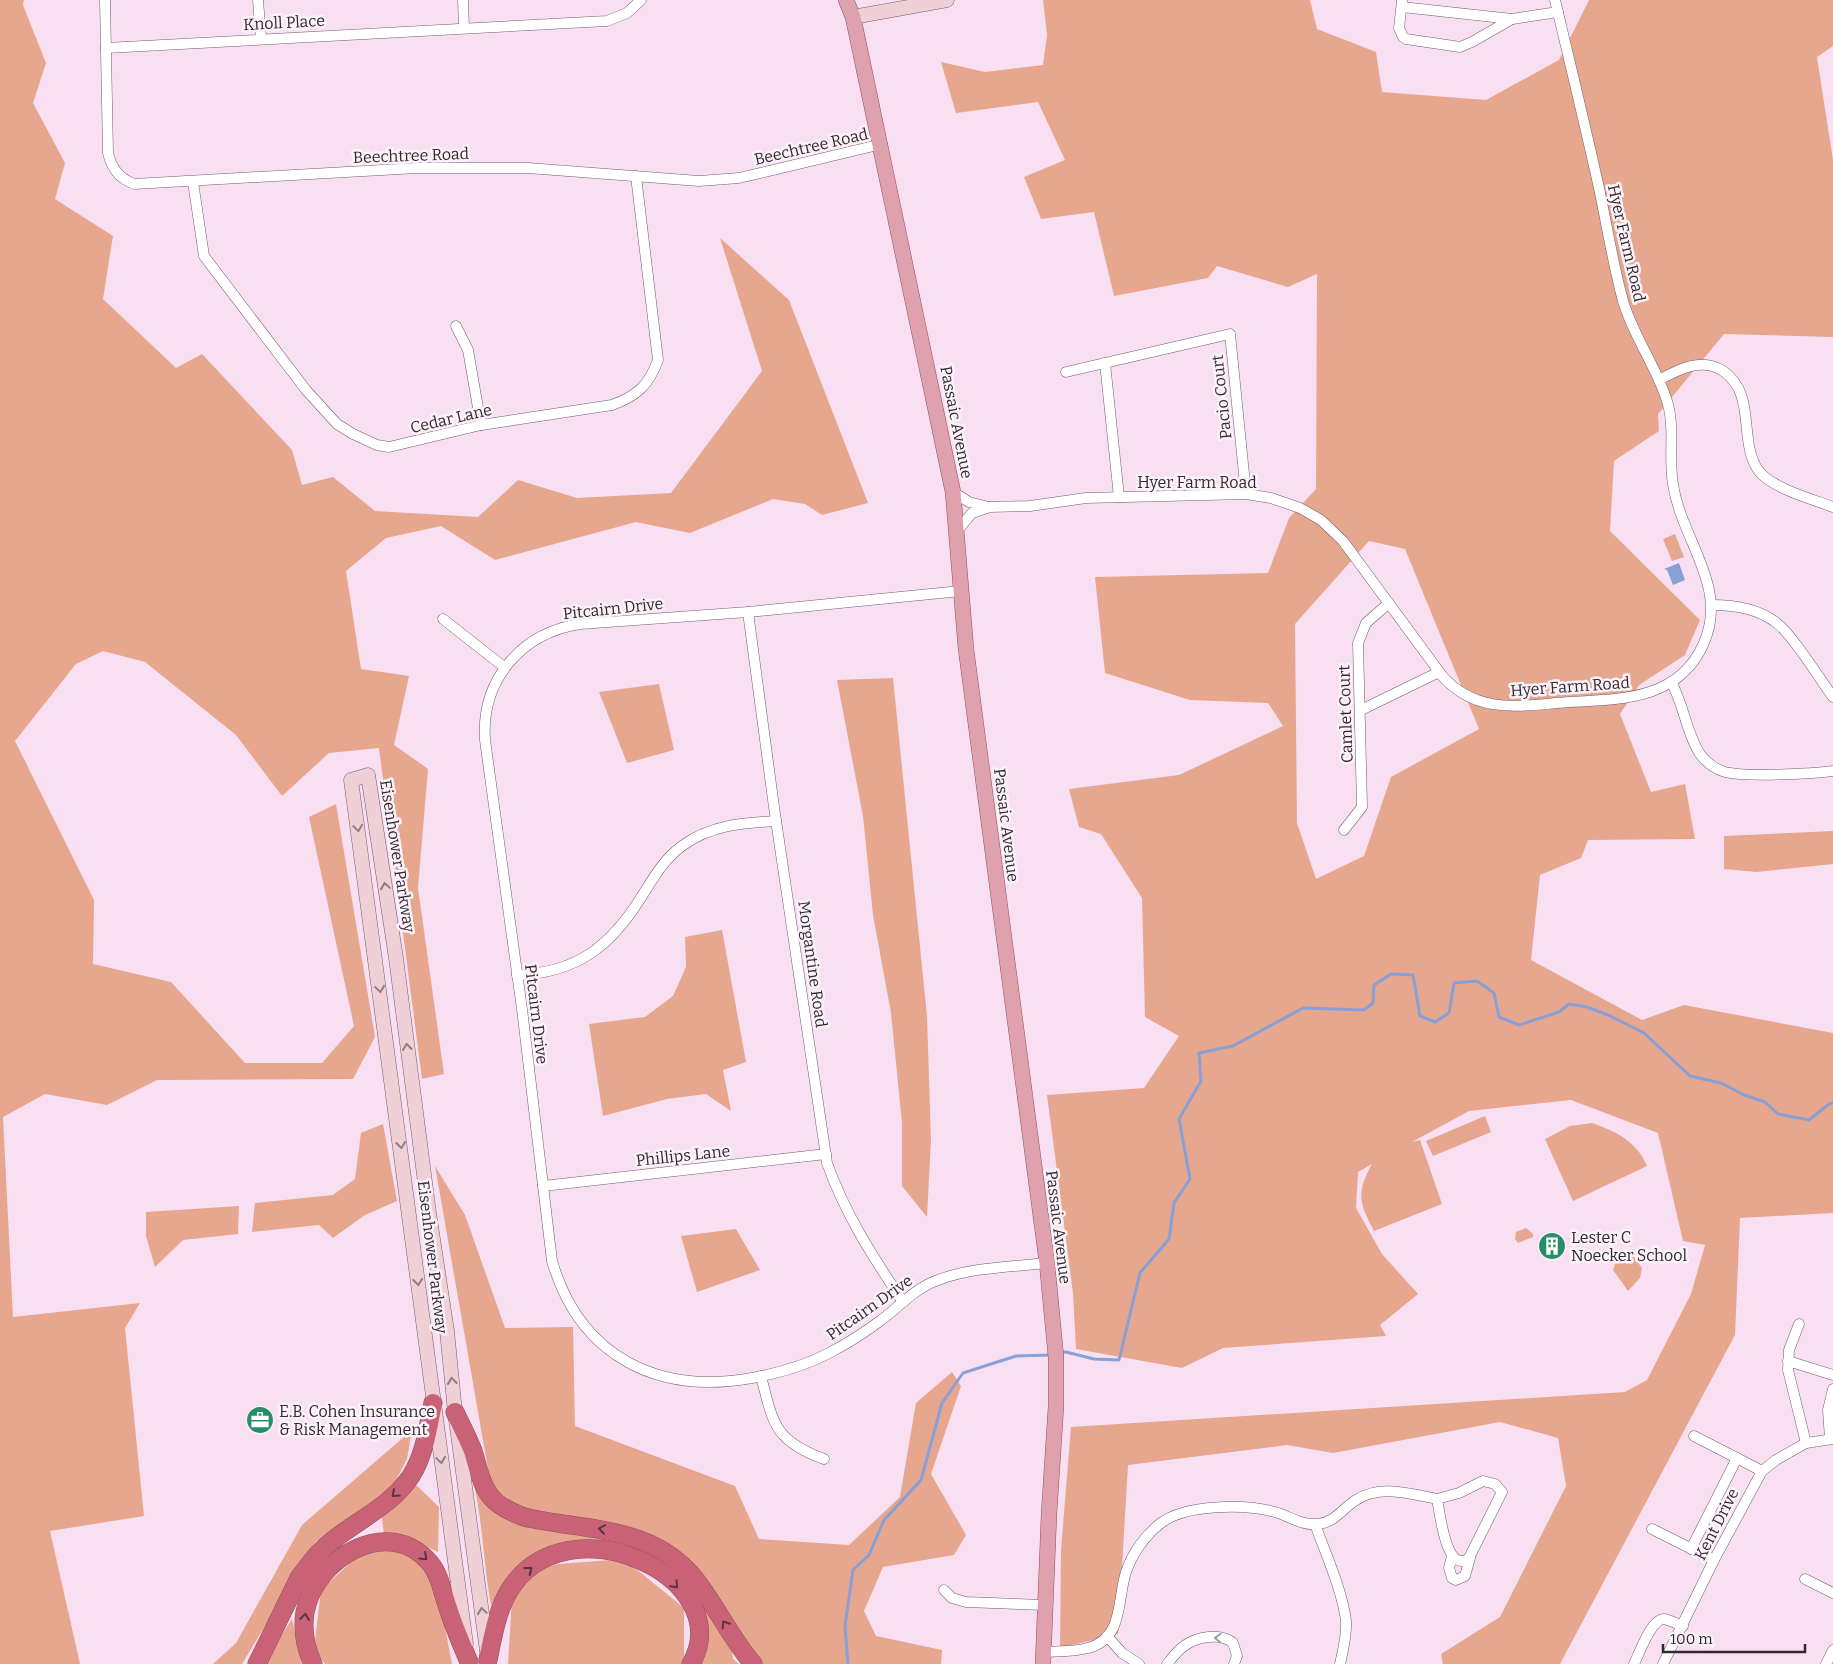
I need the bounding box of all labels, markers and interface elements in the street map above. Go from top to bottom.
street label: Knoll Place [243,11,325,34]
street label: Beechtree Road [752,124,870,169]
street label: Beechtree Road [353,144,470,167]
street label: Hyer Farm Road [1604,183,1649,304]
street label: Pacio Court [1208,354,1235,440]
street label: Passaic Avenue [936,364,977,480]
street label: Cedar Lane [408,400,494,437]
street label: Hyer Farm Road [1137,473,1257,492]
street label: Pitcairn Drive [562,594,664,623]
street label: Camlet Court [1334,664,1357,763]
street label: Hyer Farm Road [1510,673,1631,700]
street label: Passaic Avenue [990,767,1023,883]
street label: Eisenhower Parkway [376,778,419,934]
one-way arrow [352,825,363,833]
one-way arrow [380,881,391,889]
street label: Morgantine Road [794,899,831,1029]
street label: Pitcairn Drive [521,963,552,1065]
one-way arrow [374,986,385,994]
one-way arrow [403,1042,413,1051]
street label: Phillips Lane [635,1141,731,1170]
one-way arrow [395,1142,406,1150]
street label: Passaic Avenue [1042,1169,1075,1285]
street label: Eisenhower Parkway [414,1179,451,1335]
place label: Lester C Noecker School [1571,1228,1687,1265]
building icon: Lester C Noecker School [1537,1231,1567,1261]
street label: Pitcairn Drive [823,1271,916,1344]
one-way arrow [412,1278,423,1286]
one-way arrow [447,1376,458,1384]
place label: E.B. Cohen Insurance & Risk Management [279,1402,435,1439]
office icon: E.B. Cohen Insurance & Risk Management [245,1405,275,1435]
one-way arrow [435,1457,446,1465]
street label: Kent Drive [1690,1485,1743,1563]
one-way arrow [391,1488,400,1497]
one-way arrow [598,1525,606,1535]
one-way arrow [418,1551,427,1560]
one-way arrow [523,1567,533,1576]
one-way arrow [669,1579,678,1588]
one-way arrow [477,1607,487,1616]
one-way arrow [299,1612,310,1620]
one-way arrow [722,1620,731,1630]
scale bar [1663,1622,1806,1654]
text: 100 m [1670,1630,1713,1648]
one-way arrow [1214,1633,1222,1643]

